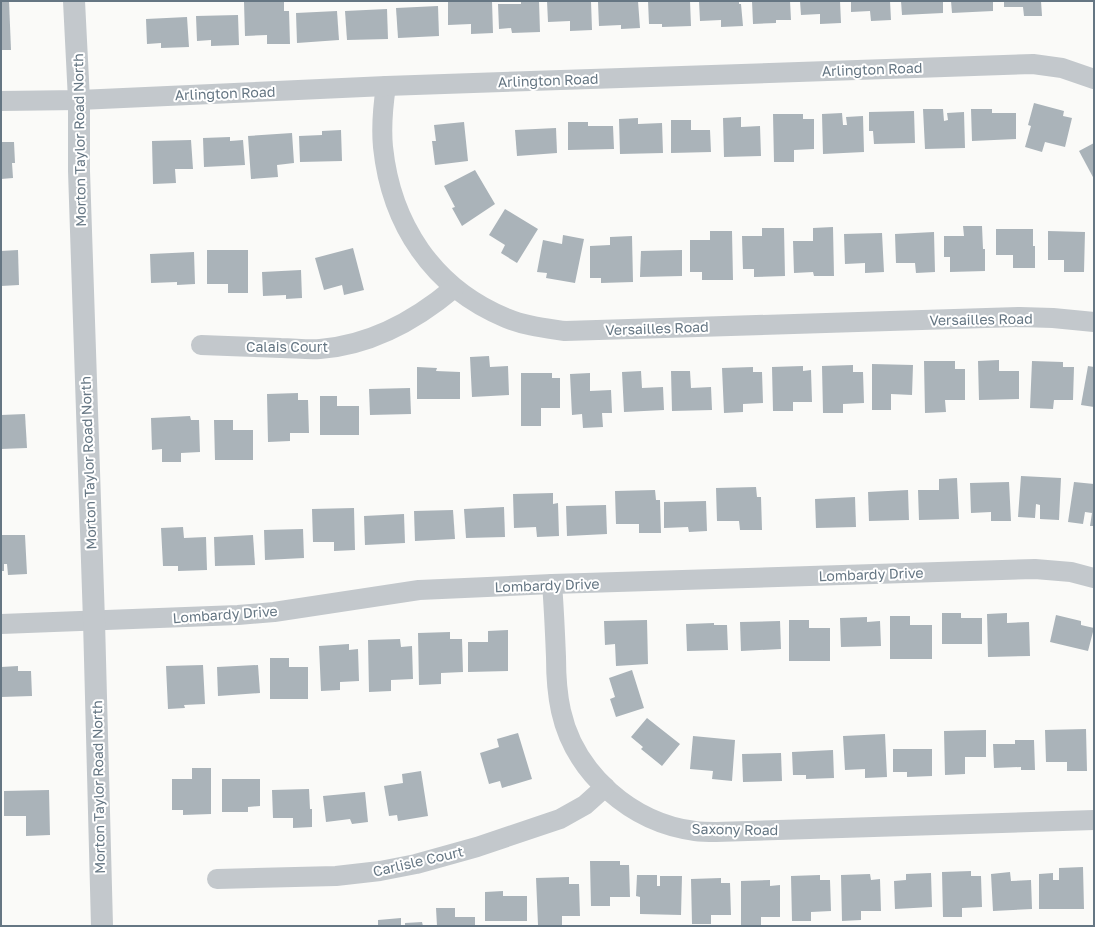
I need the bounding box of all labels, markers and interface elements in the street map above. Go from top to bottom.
street label: Morton Taylor Road North [69,53,89,227]
street label: Arlington Road [821,59,923,79]
street label: Arlington Road [497,70,599,90]
street label: Arlington Road [174,83,276,103]
street label: Versailles Road [929,310,1033,328]
street label: Versailles Road [605,318,709,338]
street label: Calais Court [246,338,328,355]
street label: Morton Taylor Road North [76,376,100,550]
street label: Lombardy Drive [818,564,924,584]
street label: Lombardy Drive [494,575,600,595]
street label: Lombardy Drive [172,602,278,626]
street label: Morton Taylor Road North [88,700,108,874]
street label: Saxony Road [692,820,778,838]
street label: Carlisle Court [371,842,465,880]

